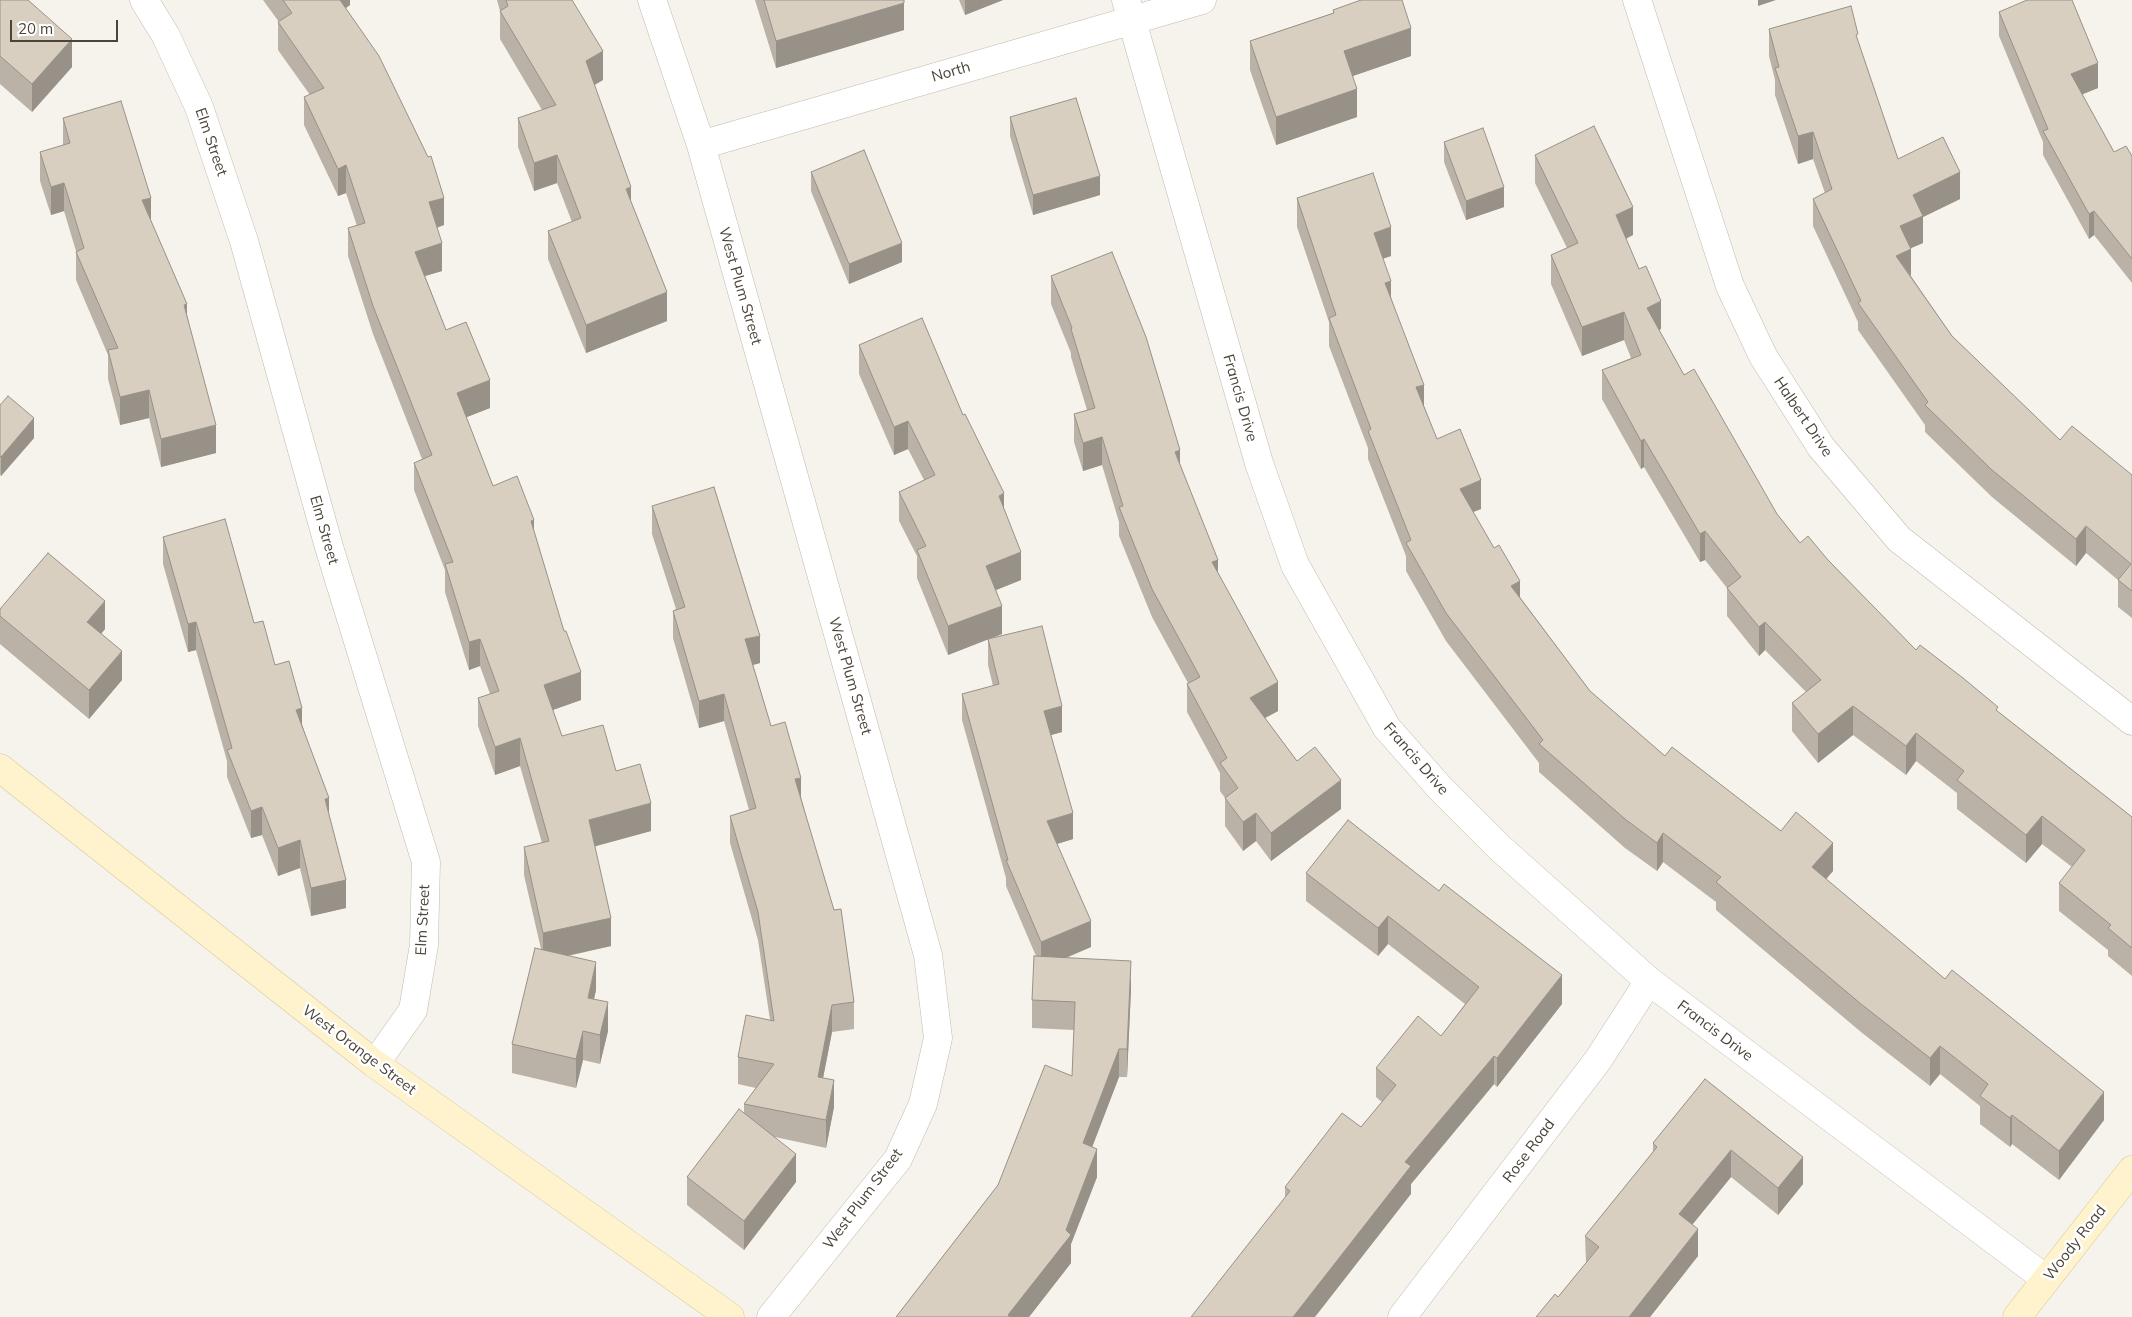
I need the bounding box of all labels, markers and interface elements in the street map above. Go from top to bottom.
scale bar [12,10,120,42]
text: 20 m [18,19,53,38]
street label: North [929,58,973,86]
street label: Elm Street [191,106,231,178]
street label: West Plum Street [715,225,765,347]
street label: Francis Drive [1219,352,1261,444]
street label: Halbert Drive [1770,374,1836,460]
street label: Elm Street [306,493,342,567]
street label: West Plum Street [825,615,875,737]
street label: Francis Drive [1380,719,1452,799]
street label: Elm Street [412,884,434,956]
street label: Francis Drive [1674,997,1756,1065]
street label: West Orange Street [299,1001,419,1099]
street label: Rose Road [1499,1116,1559,1186]
street label: West Plum Street [819,1145,907,1253]
street label: Woody Road [2040,1202,2110,1284]

